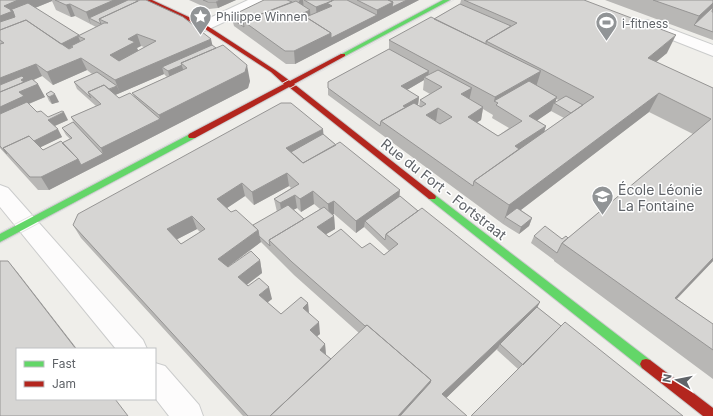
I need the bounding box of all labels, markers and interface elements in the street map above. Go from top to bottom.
place icon: Philippe Winnen [187,3,213,36]
place label: Philippe Winnen [216,9,308,24]
sports icon: i-fitness [594,10,620,43]
place label: i-fitness [622,16,668,31]
street label: Rue du Fort - Fortstraat [378,135,510,243]
place label: École Léonie La Fontaine [618,181,703,214]
school or university icon: École Léonie La Fontaine [590,184,616,217]
legend [16,348,156,400]
text: Fast [52,356,76,371]
north arrow [657,360,697,400]
text: N [660,373,675,384]
text: Jam [52,376,76,391]

